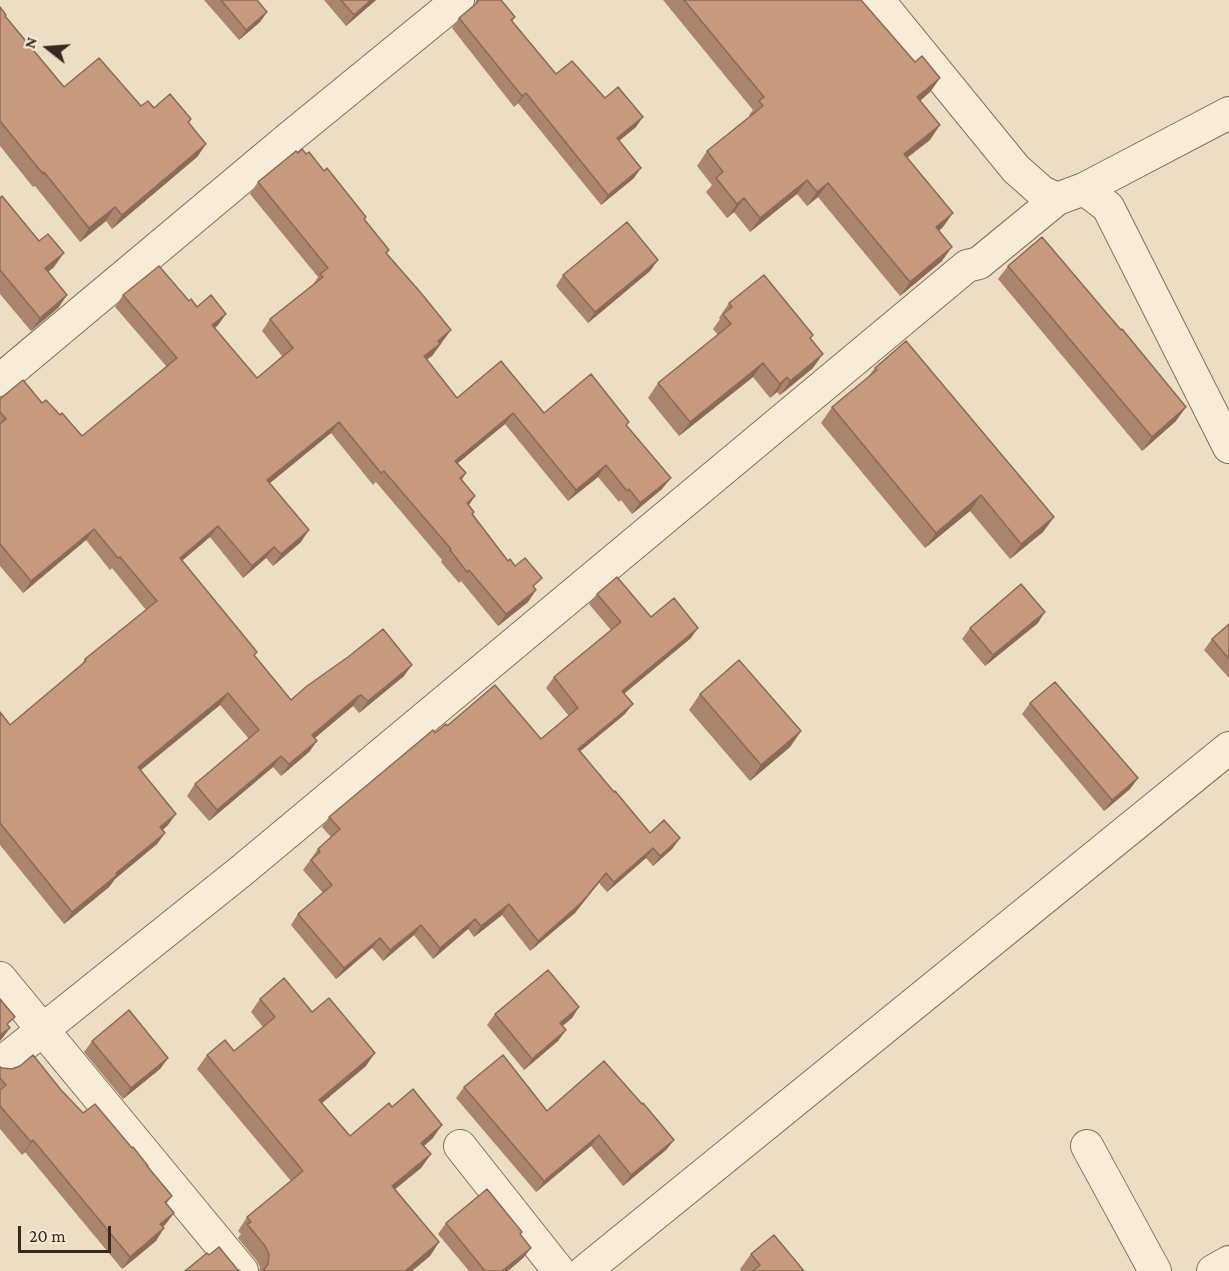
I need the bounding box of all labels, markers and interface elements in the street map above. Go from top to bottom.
north arrow [18,18,78,78]
text: N [21,35,40,50]
scale bar [21,1214,114,1252]
text: 20 m [29,1226,66,1246]

